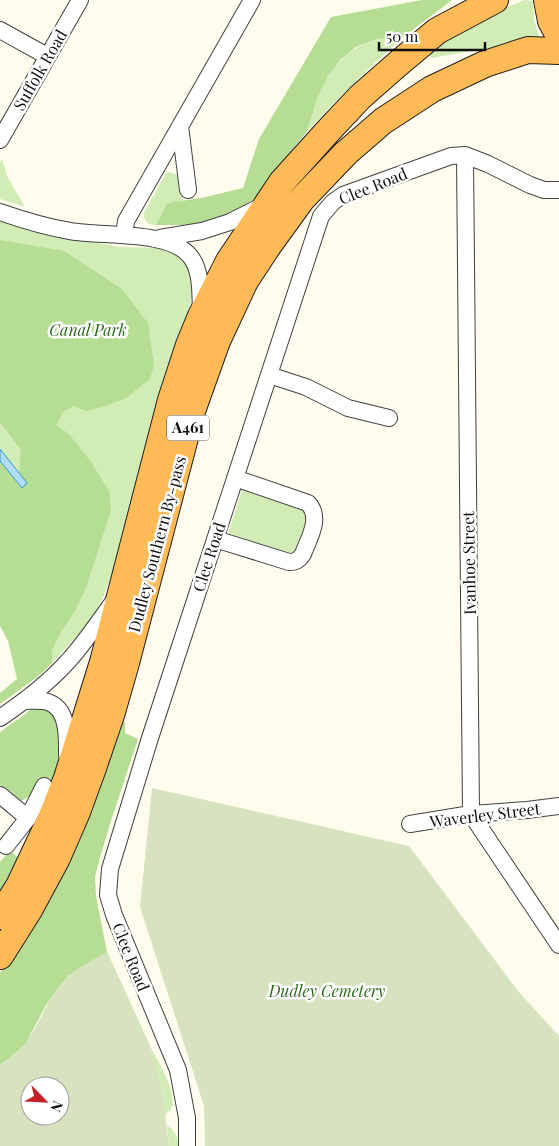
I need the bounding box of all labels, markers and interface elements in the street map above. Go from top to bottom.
scale bar [379,20,485,52]
street label: Suffolk Road [8,25,71,114]
text: 50 m [386,26,419,46]
street label: Clee Road [335,162,410,209]
park label: Canal Park [49,319,127,340]
road number: A461 [167,416,209,440]
street label: Dudley Southern By-pass [123,453,190,634]
street label: Ivanhoe Street [457,511,480,615]
street label: Clee Road [187,519,230,594]
street label: Waverley Street [428,797,542,832]
street label: Clee Road [108,919,155,994]
park label: Dudley Cemetery [268,980,386,1001]
north arrow [20,1076,70,1126]
text: N [47,1098,68,1115]

